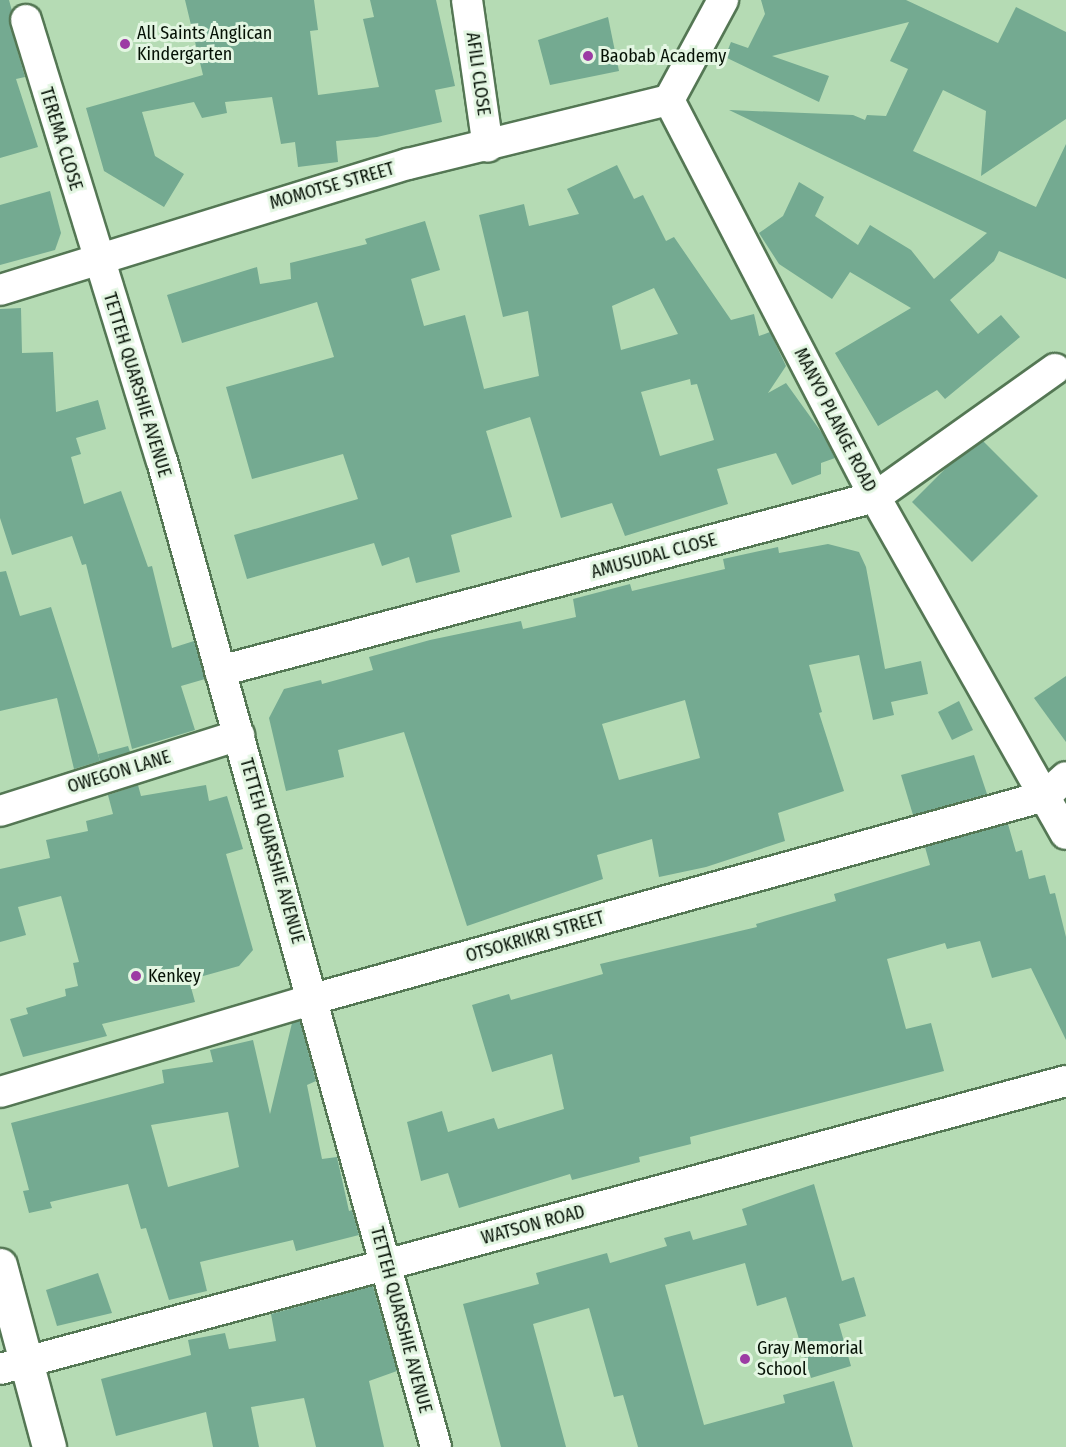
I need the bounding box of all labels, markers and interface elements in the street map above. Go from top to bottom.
place label: All Saints Anglican Kindergarten [137,23,272,66]
street label: AFILI CLOSE [461,31,495,117]
marker: All Saints Anglican Kindergarten [118,37,132,51]
place label: Baobab Academy [600,45,726,67]
marker: Baobab Academy [581,49,595,63]
street label: TEREMA CLOSE [35,85,87,193]
street label: MOMOTSE STREET [267,158,397,214]
street label: TETTEH QUARSHIE AVENUE [99,290,175,480]
street label: MANYO PLANGE ROAD [789,344,881,496]
street label: AMUSUDAL CLOSE [589,529,719,583]
street label: OWEGON LANE [65,746,173,798]
street label: TETTEH QUARSHIE AVENUE [235,756,309,946]
street label: OTSOKRIKRI STREET [463,907,607,967]
place label: Kenkey [148,965,201,987]
marker: Kenkey [129,969,143,983]
street label: WATSON ROAD [479,1201,587,1249]
street label: TETTEH QUARSHIE AVENUE [366,1225,436,1415]
place label: Gray Memorial School [757,1338,863,1380]
marker: Gray Memorial School [738,1352,752,1366]

